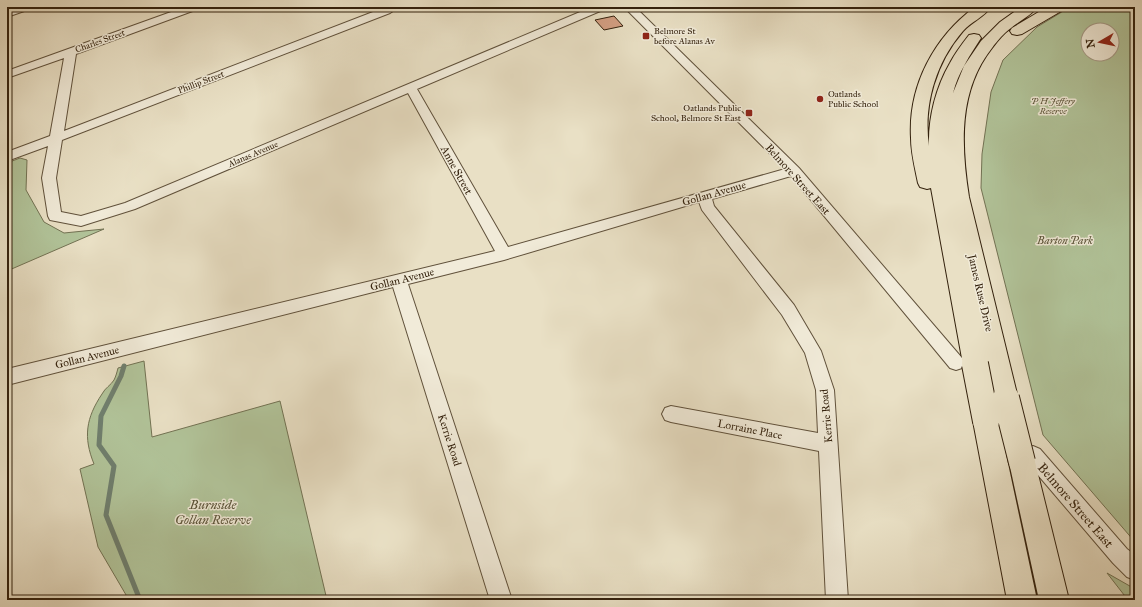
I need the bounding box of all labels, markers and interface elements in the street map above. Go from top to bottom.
north arrow [1080,22,1120,62]
place label: Belmore St before Alanas Av [654,25,716,46]
street label: Charles Street [74,26,127,55]
marker: Belmore St before Alanas Av [641,31,651,41]
text: N [1083,37,1098,49]
street label: Phillip Street [176,67,226,95]
place label: Oatlands Public School [828,88,879,109]
marker: Oatlands Public School [815,94,825,104]
park label: P H Jeffery Reserve [1031,95,1076,116]
place label: Oatlands Public School, Belmore St East [651,102,742,123]
marker: Oatlands Public School, Belmore St East [744,108,754,118]
street label: Alanas Avenue [225,138,280,169]
street label: Belmore Street East [762,141,833,217]
street label: Anne Street [437,143,475,197]
street label: Gollan Avenue [681,178,748,209]
park label: Barton Park [1036,234,1093,247]
street label: James Ruse Drive [964,252,996,334]
street label: Gollan Avenue [369,265,436,294]
street label: Gollan Avenue [54,343,121,372]
street label: Kerrie Road [818,388,835,443]
street label: Kerrie Road [435,413,464,468]
street label: Lorraine Place [716,417,784,442]
street label: Belmore Street East [1034,460,1117,552]
park label: Burnside Gollan Reserve [175,497,252,528]

